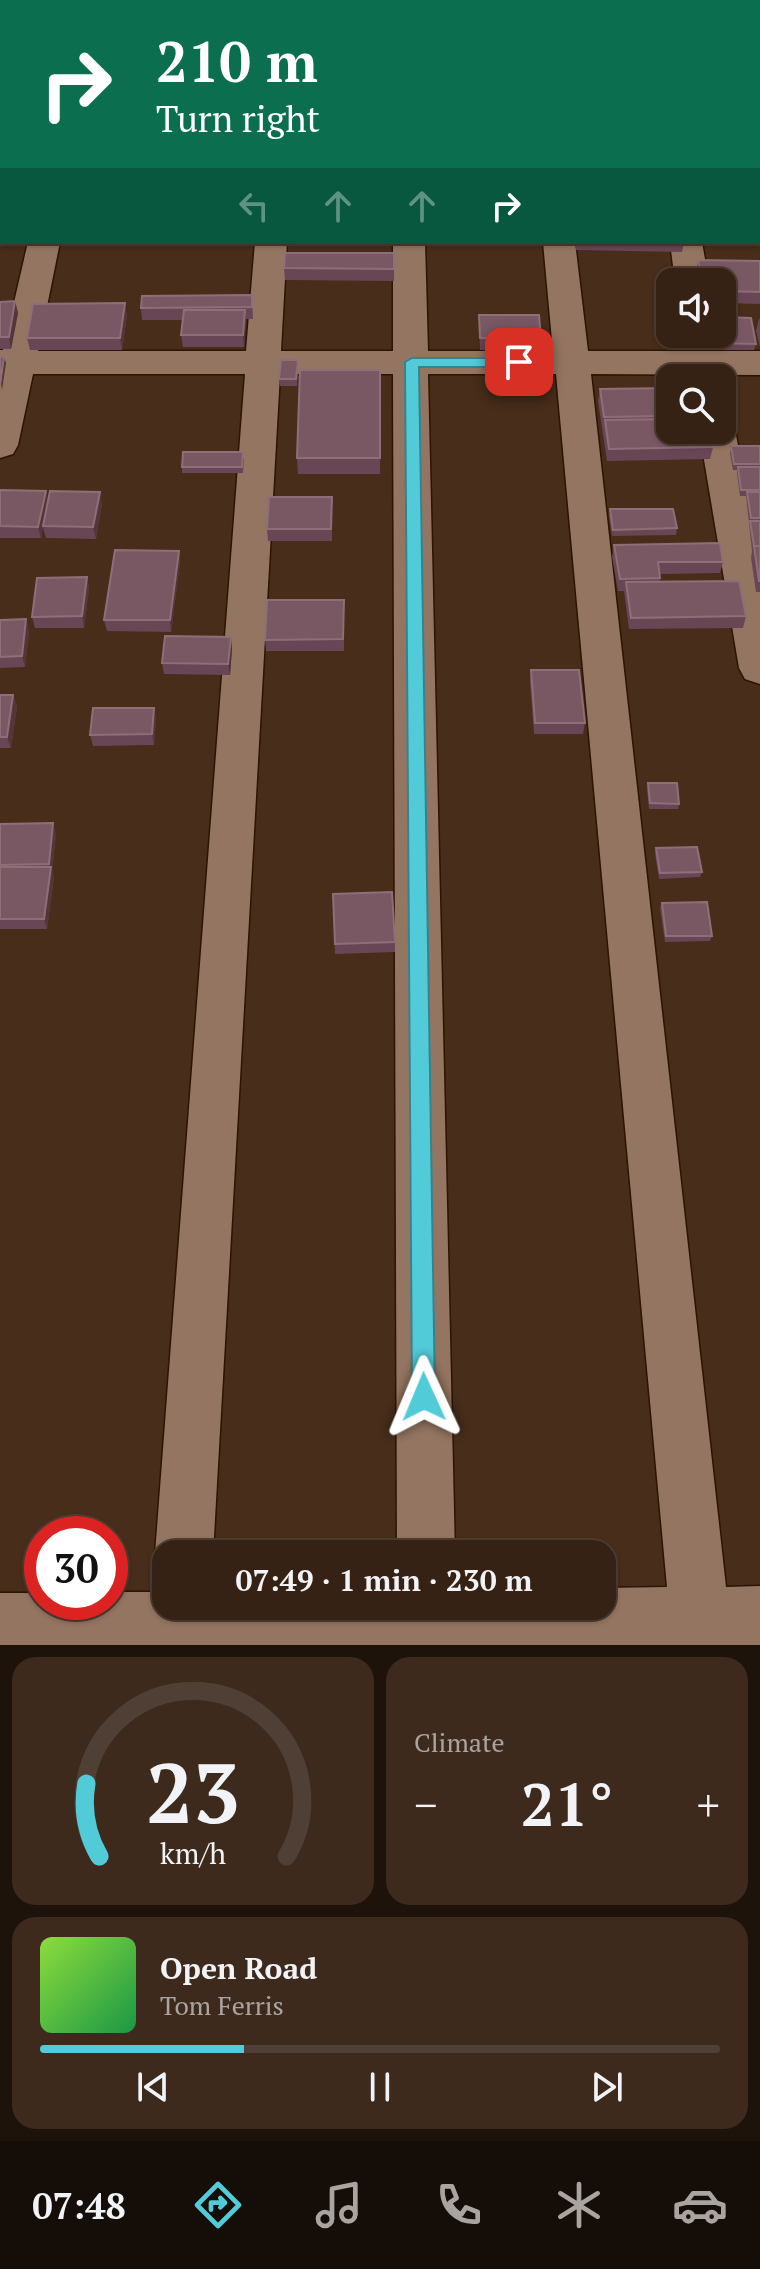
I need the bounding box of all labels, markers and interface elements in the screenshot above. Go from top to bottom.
text: 210 m [156,24,318,98]
icon: right [24,32,128,136]
text: Turn right [156,95,320,142]
icon: left [232,184,276,228]
icon: ahead [316,184,360,228]
icon: ahead [400,184,444,228]
icon: right [484,184,528,228]
map controls [656,268,736,444]
button: sound [656,268,736,348]
pin [485,328,553,396]
icon: arrive [497,340,541,384]
button: search [656,364,736,444]
position arrow [382,1355,466,1439]
speed limit sign: 30 [24,1516,128,1620]
text: 07:49 · 1 min · 230 m [236,1560,532,1600]
text: Climate [414,1725,505,1759]
text: 23 [146,1737,240,1847]
text: 21° [521,1764,613,1843]
text: − [414,1775,437,1834]
text: + [697,1775,720,1834]
text: km/h [160,1834,226,1872]
text: Open Road [160,1948,317,1988]
text: Tom Ferris [160,1988,284,2022]
icon: previous [131,2065,175,2109]
icon: pause [358,2065,402,2109]
icon: next [585,2065,629,2109]
icon: directions [190,2177,246,2233]
icon: music [311,2177,367,2233]
icon: phone [431,2177,487,2233]
icon: climate [551,2177,607,2233]
icon: car [672,2177,728,2233]
text: 07:48 [32,2182,126,2229]

